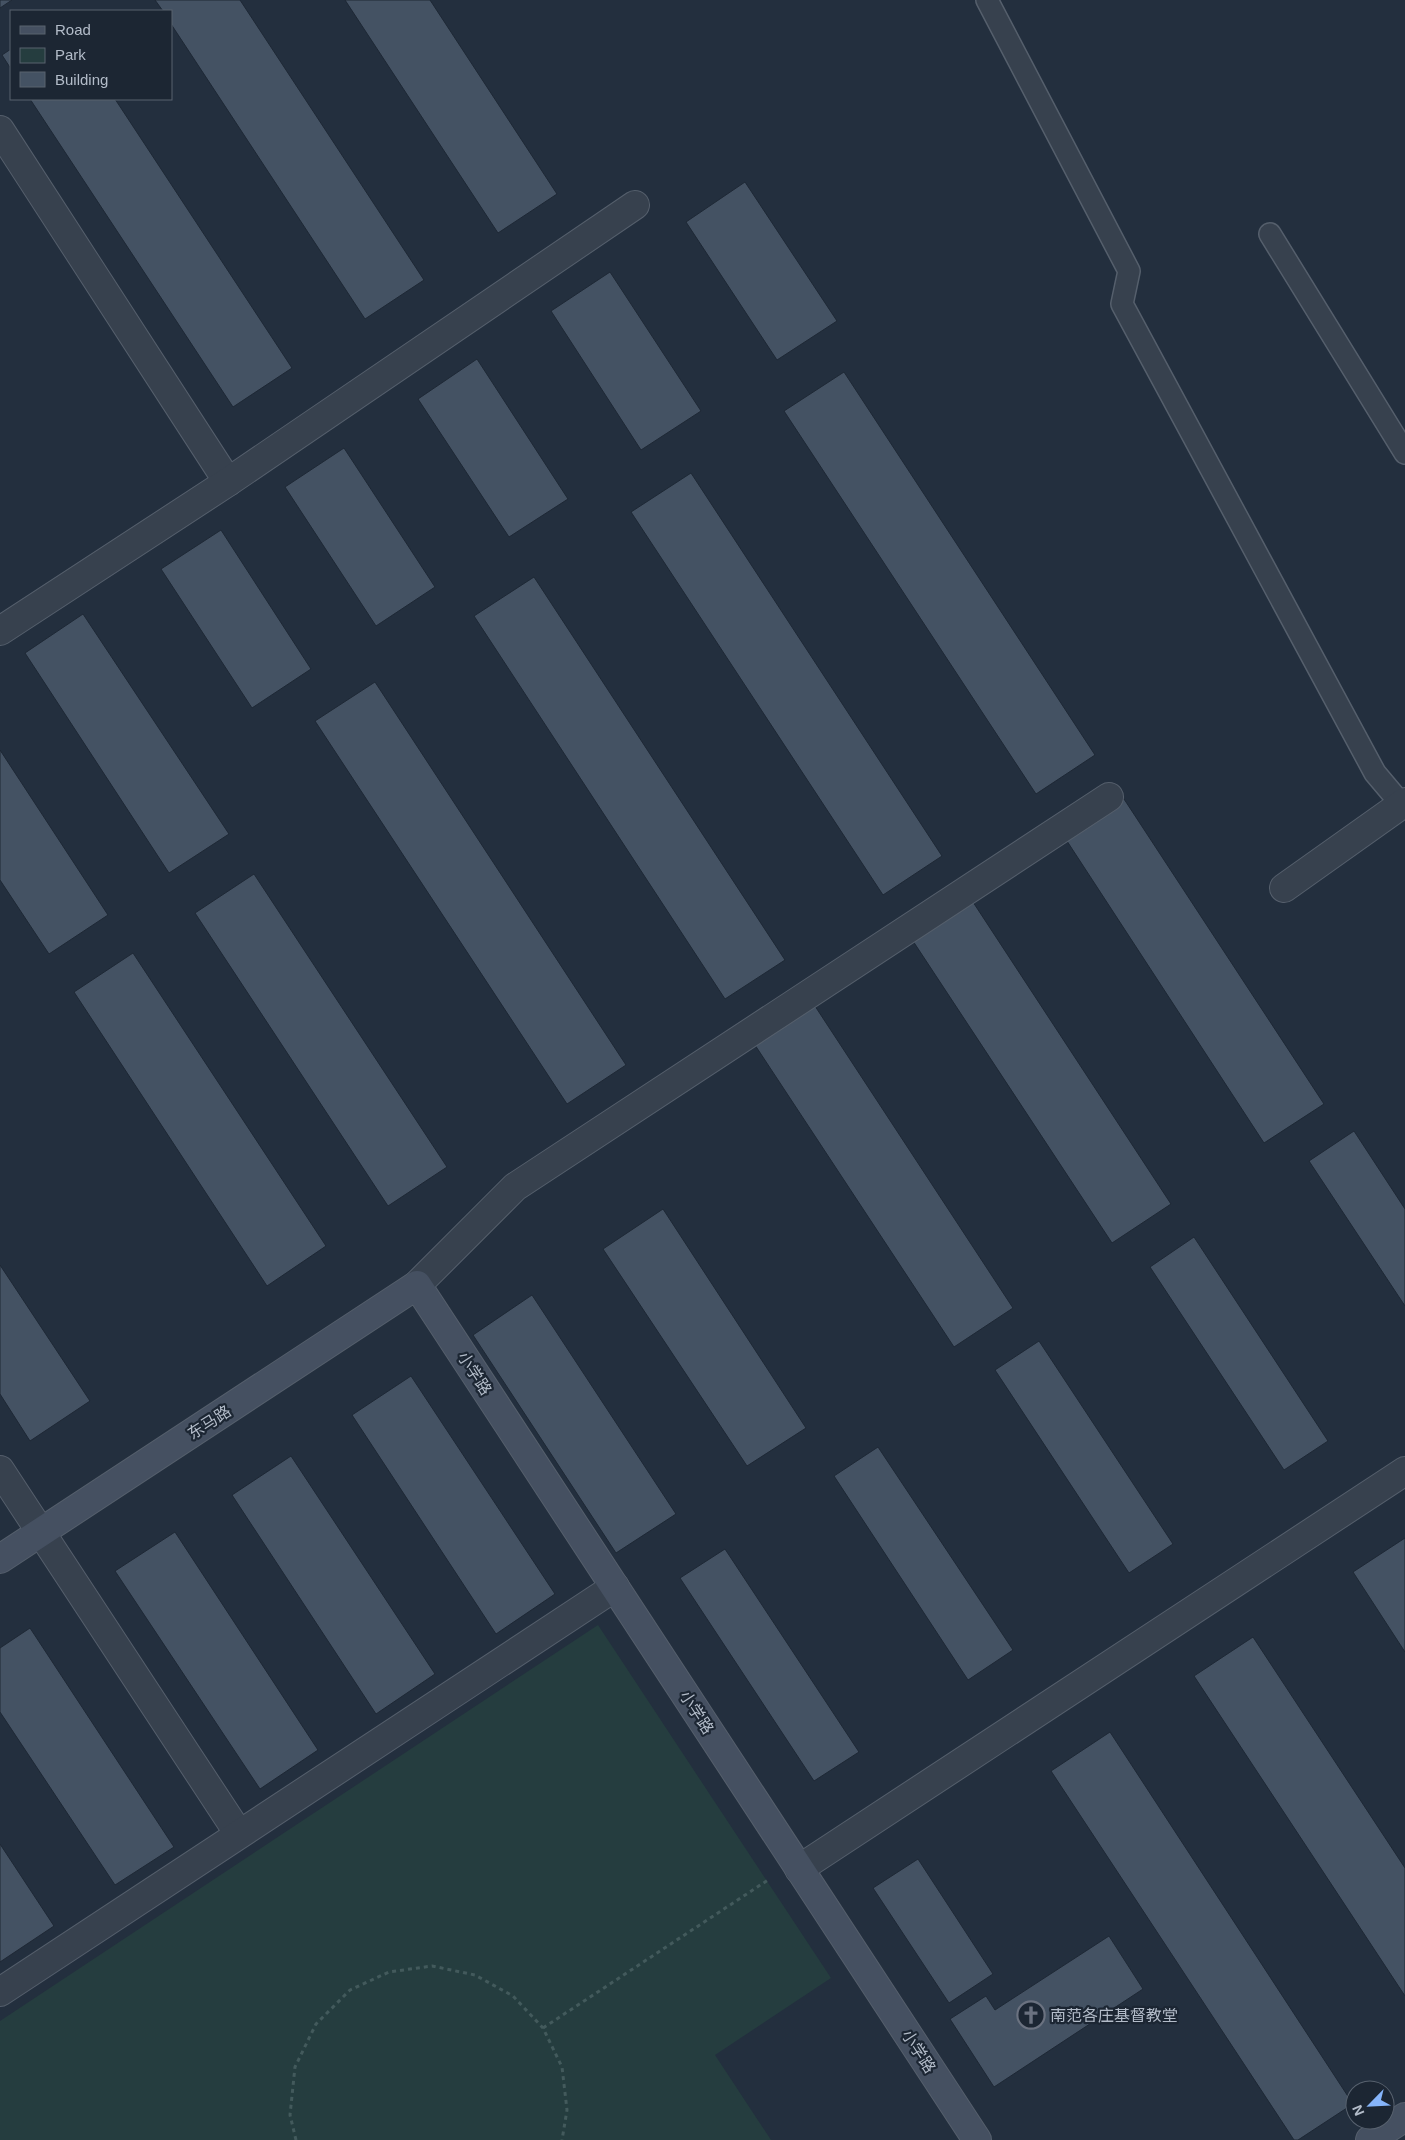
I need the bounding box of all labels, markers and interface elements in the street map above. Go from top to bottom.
legend [10,10,172,100]
text: Road [55,21,91,38]
text: Park [55,46,86,63]
text: Building [55,71,108,88]
street label: 小学路 [454,1349,495,1398]
street label: 东马路 [185,1402,234,1443]
street label: 小学路 [676,1688,717,1737]
church icon: 南范各庄基督教堂 [1016,2000,1046,2030]
place label: 南范各庄基督教堂 [1050,2007,1178,2024]
street label: 小学路 [898,2027,939,2076]
north arrow [1345,2080,1395,2130]
text: N [1349,2102,1367,2118]

